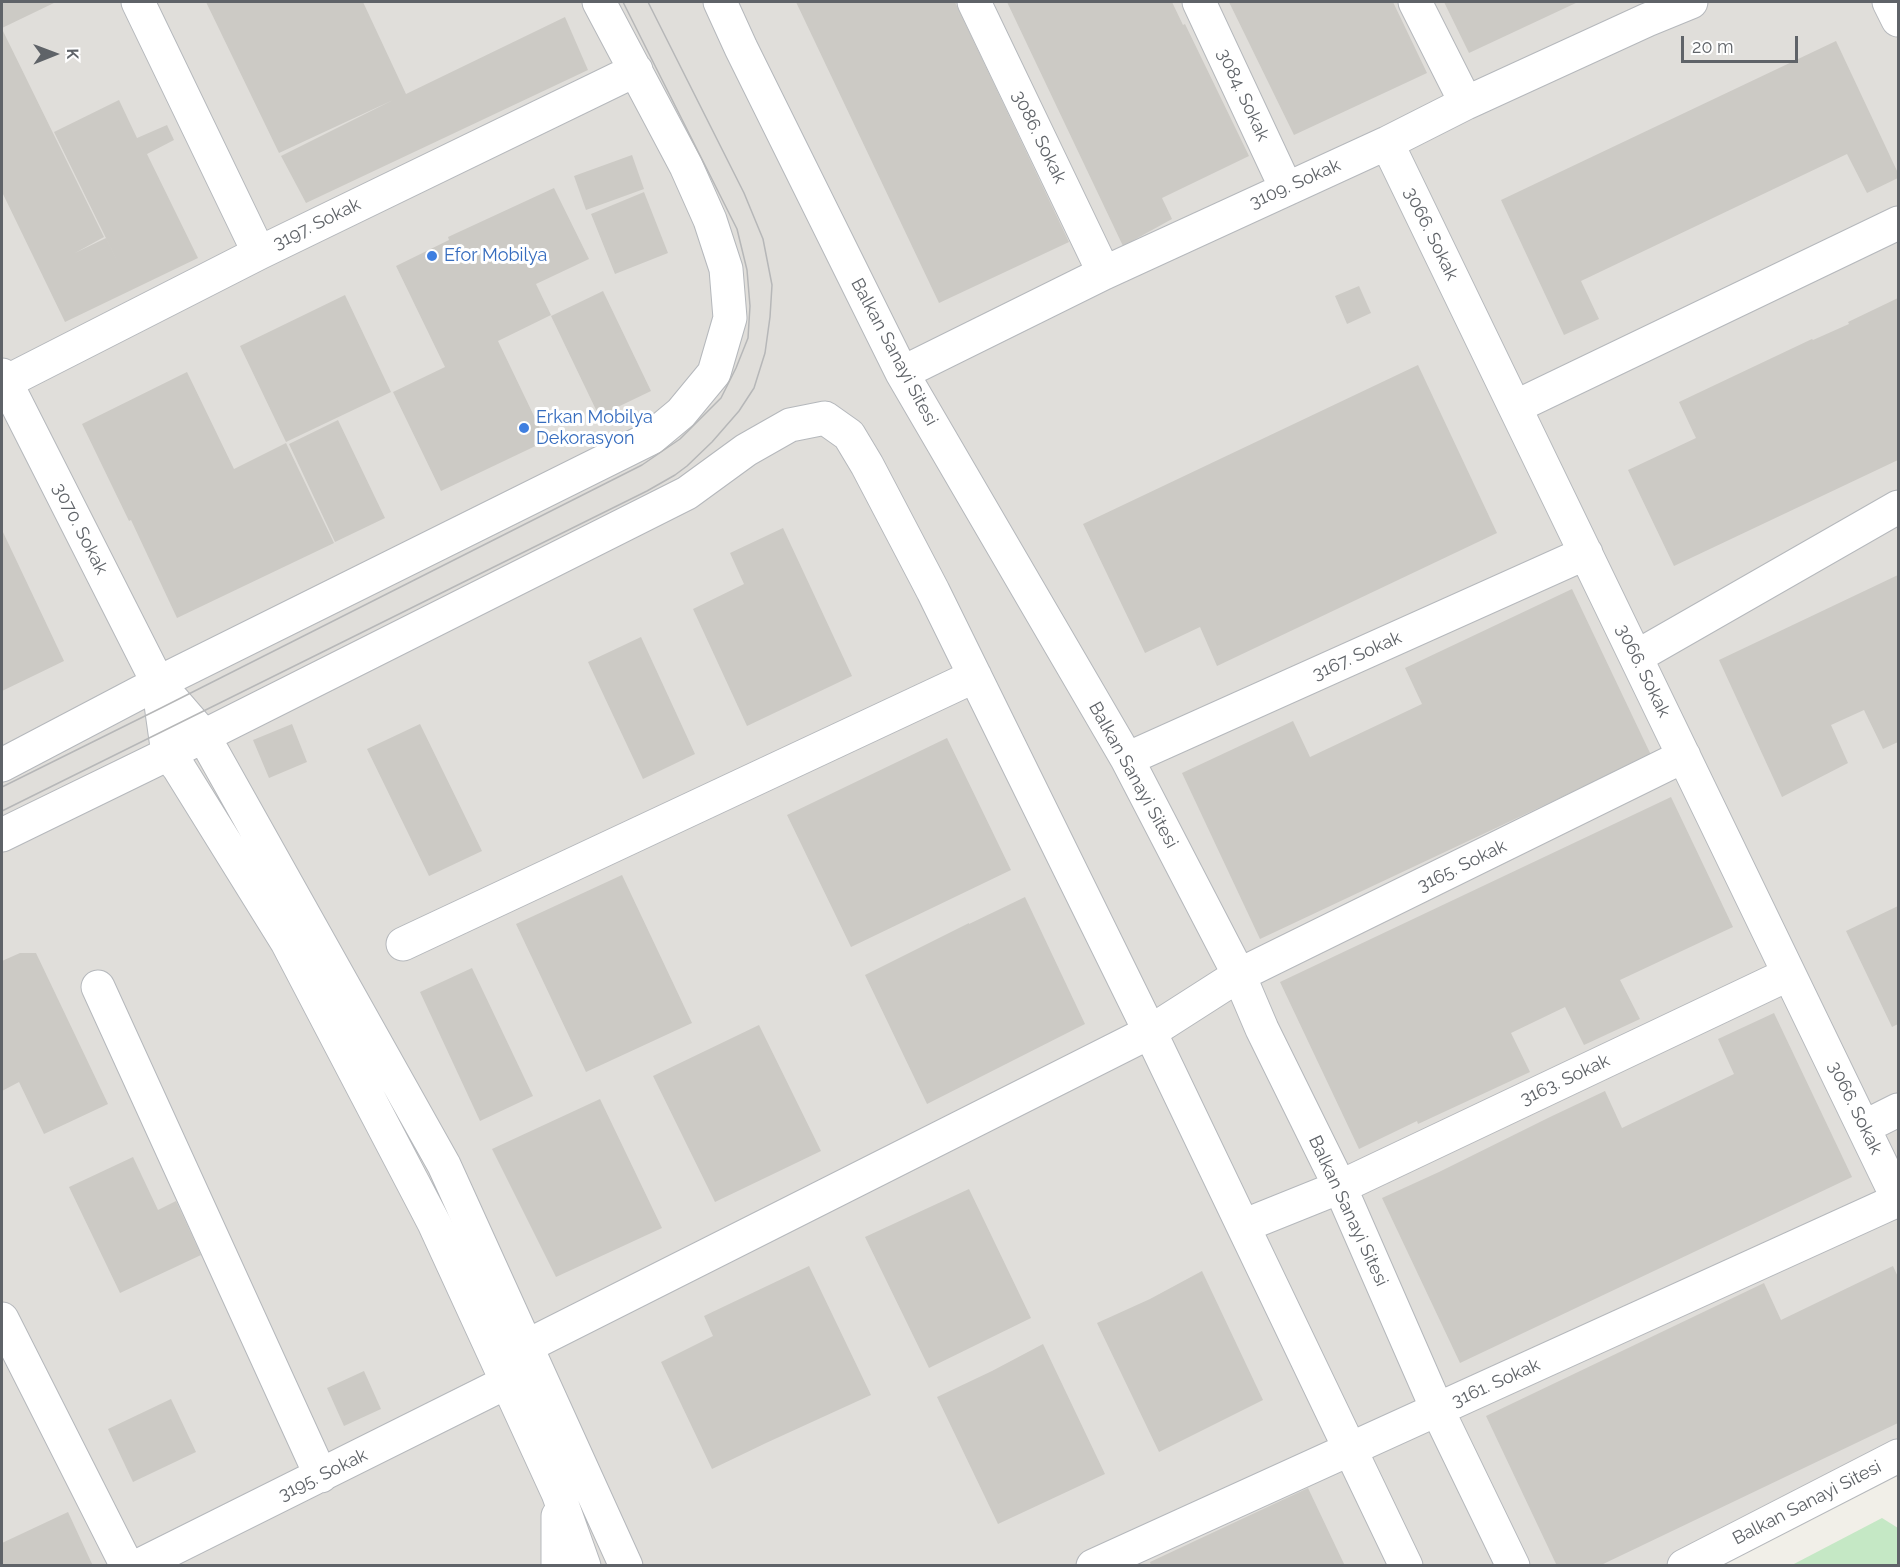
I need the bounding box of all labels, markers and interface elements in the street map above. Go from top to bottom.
north arrow [24,24,84,84]
scale bar [1684,24,1801,62]
text: 20 m [1692,36,1734,57]
street label: 3084. Sokak [1212,45,1274,145]
text: K [63,48,82,59]
street label: 3086. Sokak [1007,87,1071,187]
street label: 3109. Sokak [1246,154,1344,214]
street label: 3066. Sokak [1399,184,1463,284]
street label: 3197. Sokak [270,194,364,254]
place label: Efor Mobilya [444,245,547,267]
marker: Efor Mobilya [425,249,439,263]
street label: Balkan Sanayi Sitesi [846,275,942,429]
place label: Erkan Mobilya Dekorasyon [536,407,653,450]
marker: Erkan Mobilya Dekorasyon [517,421,531,435]
street label: 3070. Sokak [48,480,112,578]
street label: 3066. Sokak [1611,621,1675,721]
street label: 3167. Sokak [1309,627,1405,685]
street label: Balkan Sanayi Sitesi [1084,698,1182,852]
street label: 3165. Sokak [1414,835,1510,897]
street label: 3163. Sokak [1517,1050,1613,1110]
street label: 3066. Sokak [1823,1058,1887,1158]
street label: Balkan Sanayi Sitesi [1304,1132,1392,1290]
street label: 3161. Sokak [1449,1354,1543,1412]
street label: 3195. Sokak [275,1444,371,1506]
street label: Balkan Sanayi Sitesi [1729,1456,1885,1550]

